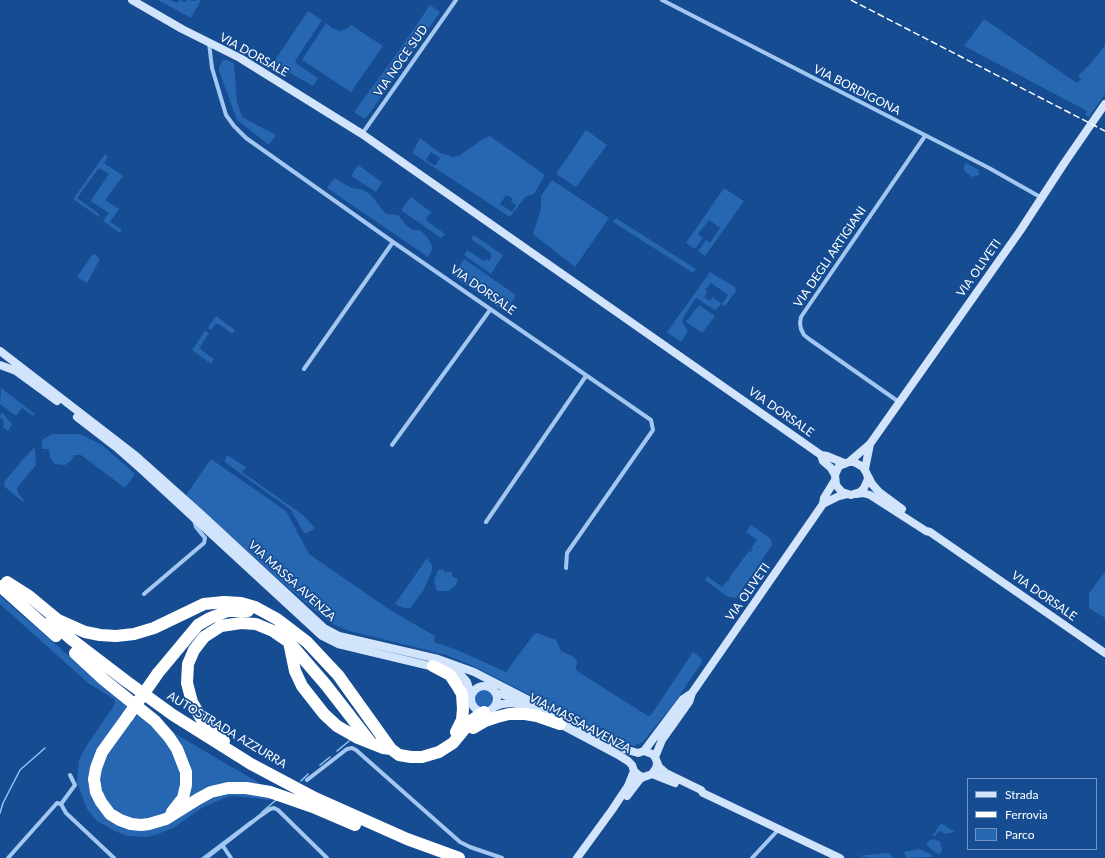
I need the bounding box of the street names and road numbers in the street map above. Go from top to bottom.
street label: VIA NOCE SUD [371,22,431,100]
street label: VIA DORSALE [217,30,291,80]
street label: VIA BORDIGONA [811,62,903,118]
street label: VIA DEGLI ARTIGIANI [791,204,869,310]
street label: VIA OLIVETI [954,236,1004,300]
street label: VIA DORSALE [448,262,518,318]
street label: VIA DORSALE [746,384,816,440]
street label: VIA MASSA AVENZA [245,538,339,624]
street label: VIA OLIVETI [723,560,773,624]
street label: VIA DORSALE [1009,568,1079,624]
street label: AUTOSTRADA AZZURRA [165,689,289,771]
street label: VIA MASSA AVENZA [527,690,633,756]

